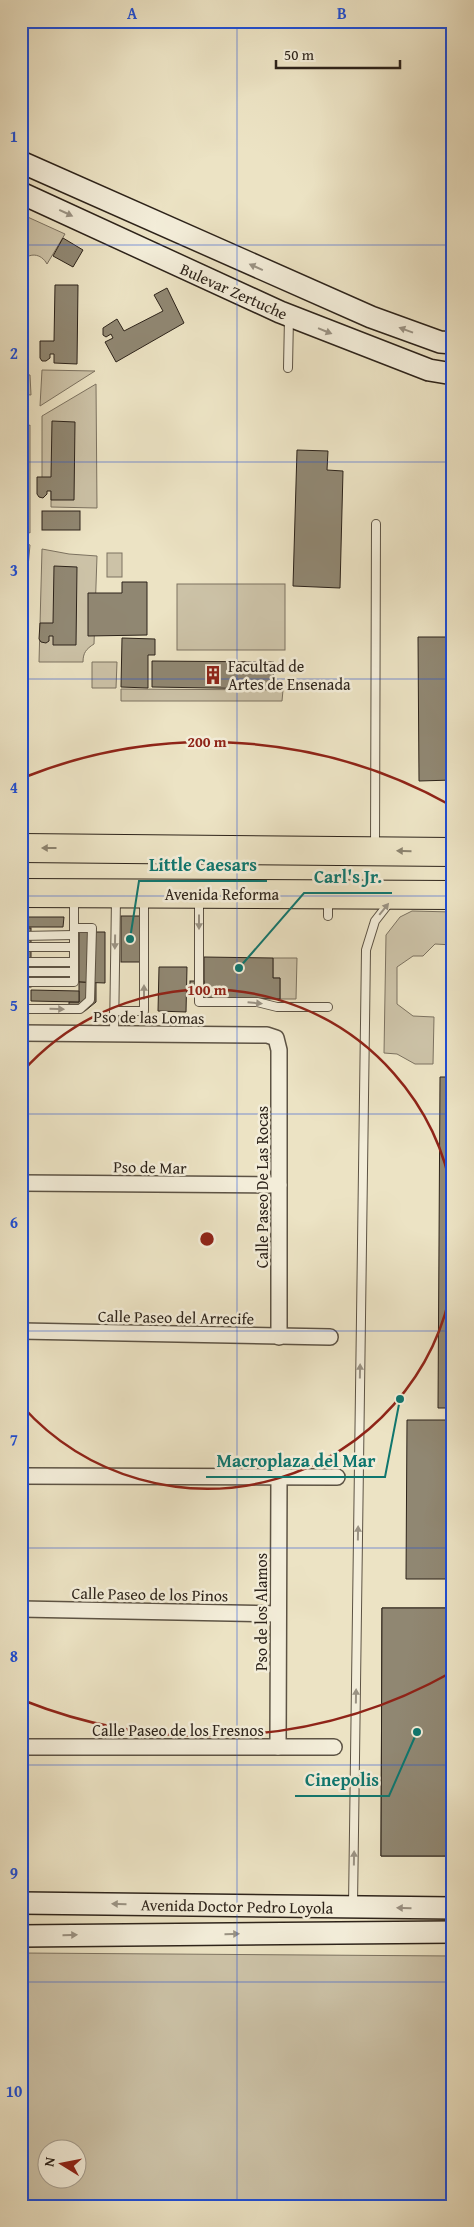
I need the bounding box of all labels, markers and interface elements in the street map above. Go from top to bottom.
text: A [127,1,138,25]
text: B [337,1,347,25]
scale bar [276,38,400,70]
text: 50 m [284,44,315,65]
text: 1 [10,124,18,148]
one-way arrow [58,209,73,218]
street label: Bulevar Zertuche [176,257,292,325]
one-way arrow [249,262,263,270]
one-way arrow [398,325,413,333]
one-way arrow [318,327,332,335]
text: 2 [10,341,18,365]
text: 3 [10,558,18,582]
place label: Facultad de Artes de Ensenada [228,654,351,696]
building icon: Facultad de Artes de Ensenada [202,664,224,686]
text: 200 m [187,731,227,752]
text: 4 [10,775,18,799]
one-way arrow [41,844,57,852]
one-way arrow [396,847,412,855]
callout: Little Caesars [139,848,267,881]
text: Little Caesars [149,851,257,878]
callout: Carl's Jr. [304,860,392,893]
text: Carl's Jr. [314,863,382,890]
street label: Avenida Reforma [165,882,280,906]
one-way arrow [378,903,389,916]
one-way arrow [195,914,203,930]
one-way arrow [111,934,119,950]
text: 100 m [187,979,227,1000]
one-way arrow [140,984,148,1000]
text: 5 [10,993,18,1017]
one-way arrow [248,999,264,1007]
street label: Pso de las Lomas [93,1004,205,1030]
one-way arrow [50,1005,66,1013]
street label: Calle Paseo De Las Rocas [250,1106,274,1268]
street label: Pso de Mar [113,1154,187,1180]
text: 6 [10,1210,18,1234]
centre of rings [198,1230,216,1248]
street label: Calle Paseo del Arrecife [98,1304,254,1330]
one-way arrow [356,1363,364,1379]
text: 7 [10,1427,18,1451]
callout: Macroplaza del Mar [206,1444,385,1477]
text: Macroplaza del Mar [216,1447,376,1474]
one-way arrow [354,1525,362,1541]
street label: Pso de los Alamos [249,1553,273,1671]
street label: Calle Paseo de los Pinos [71,1581,229,1607]
text: 8 [10,1644,18,1668]
one-way arrow [352,1688,360,1704]
street label: Calle Paseo de los Fresnos [92,1718,264,1742]
callout: Cinepolis [295,1763,389,1796]
text: Cinepolis [305,1766,379,1793]
one-way arrow [350,1850,358,1866]
text: 9 [10,1861,18,1885]
street label: Avenida Doctor Pedro Loyola [141,1892,334,1920]
one-way arrow [111,1900,127,1908]
one-way arrow [396,1904,412,1912]
one-way arrow [225,1930,241,1938]
one-way arrow [62,1931,78,1939]
text: 10 [6,2079,22,2103]
north arrow [38,2140,88,2190]
text: N [39,2155,60,2168]

